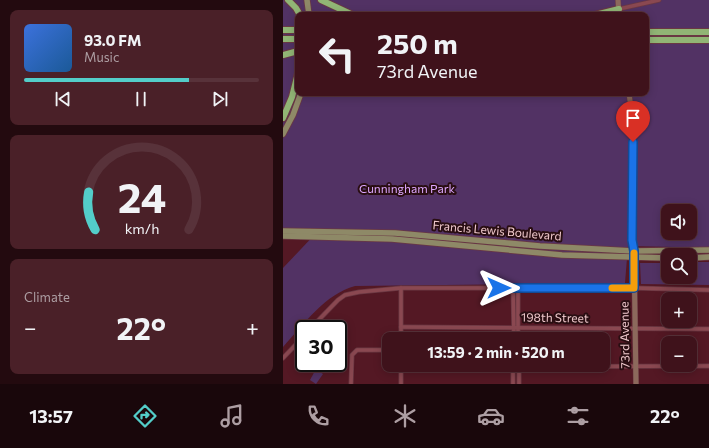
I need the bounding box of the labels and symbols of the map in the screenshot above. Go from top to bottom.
pin [616,101,650,142]
park label: Cunningham Park [359,181,456,195]
street label: Francis Lewis Boulevard [432,217,562,243]
position arrow [478,267,520,309]
street label: 73rd Avenue [616,301,632,369]
street label: 198th Street [521,309,589,325]
speed limit sign: 30 [295,320,347,372]

